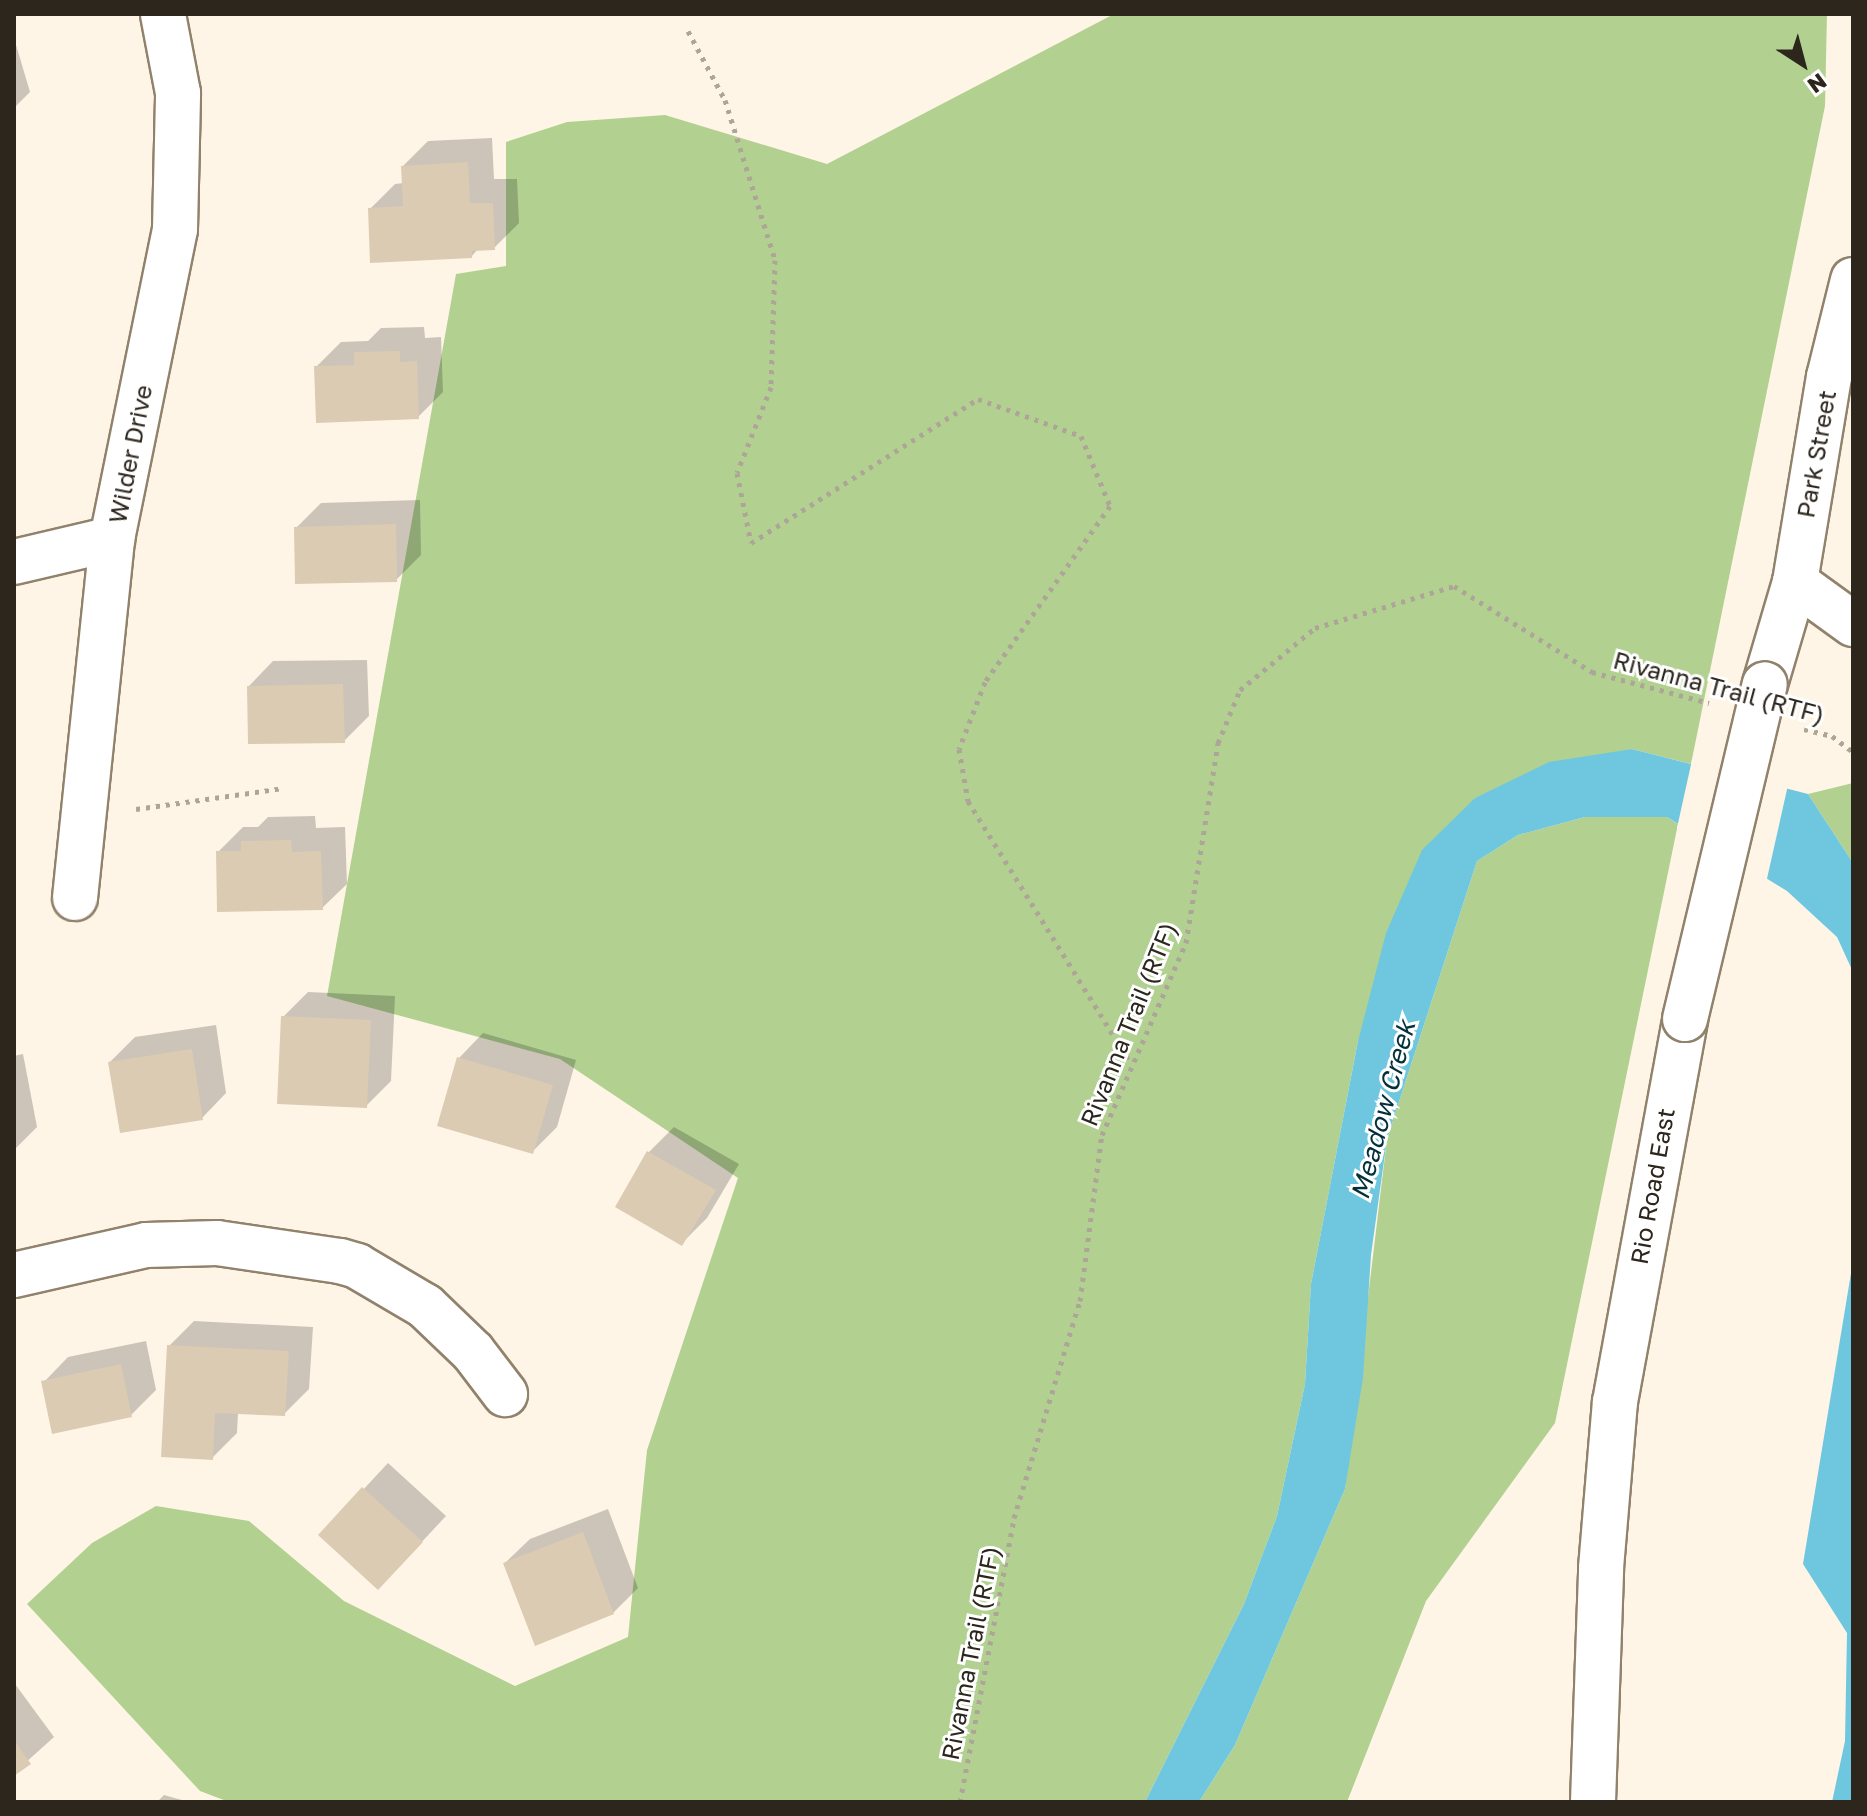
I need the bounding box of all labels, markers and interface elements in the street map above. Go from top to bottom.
north arrow [1763,24,1843,104]
text: N [1803,68,1832,100]
street label: Wilder Drive [102,382,158,526]
street label: Park Street [1791,388,1841,520]
street label: Rivanna Trail (RTF) [1610,645,1828,729]
street label: Rivanna Trail (RTF) [1074,918,1182,1130]
water label: Meadow Creek [1344,1017,1422,1203]
street label: Rio Road East [1624,1106,1680,1266]
street label: Rivanna Trail (RTF) [935,1544,1005,1762]

